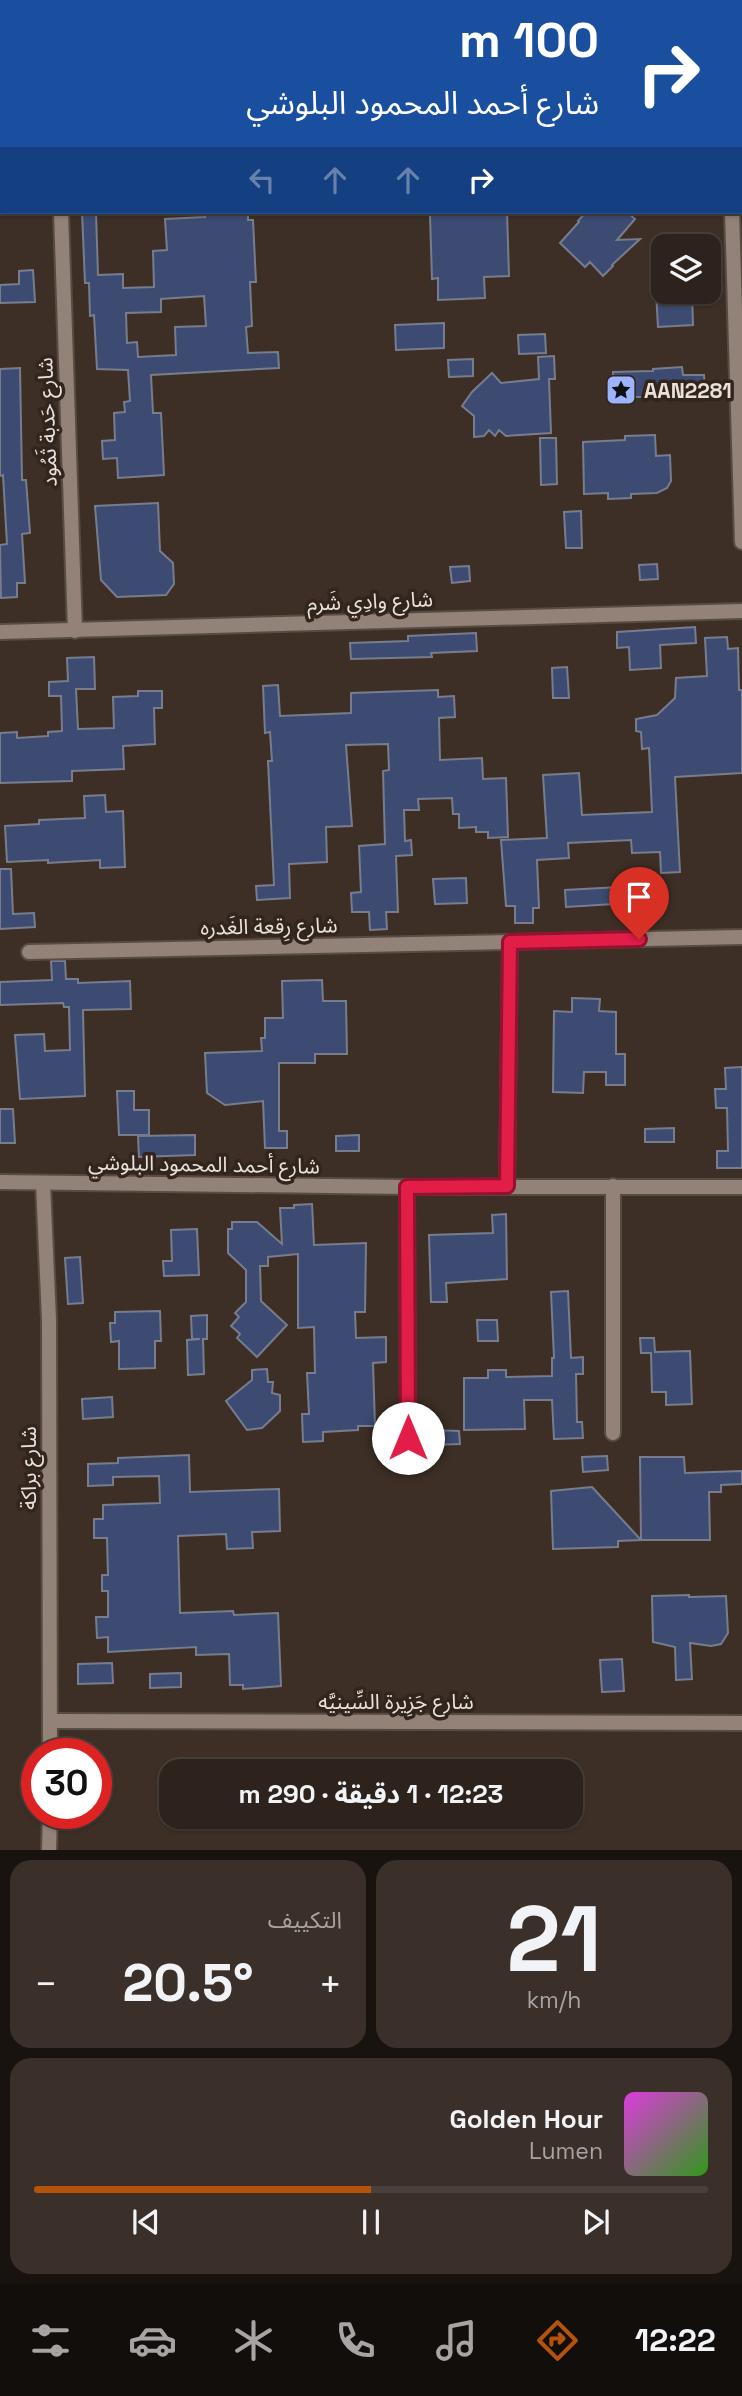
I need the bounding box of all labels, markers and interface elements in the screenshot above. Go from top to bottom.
text: 100 m [459,9,599,71]
icon: right [623,28,714,119]
text: شارع أحمد المحمود البلوشي [246,83,599,123]
icon: left [243,161,281,199]
icon: ahead [316,161,354,199]
icon: ahead [389,161,427,199]
icon: right [462,161,500,199]
map controls [651,234,721,304]
button: layers [651,234,721,304]
street label: شارع حَدبة ثَمُود [31,357,65,487]
place icon: AAN2281 [604,373,638,407]
place label: AAN2281 [644,377,732,404]
street label: شارع وادِي شَرم [306,585,434,620]
pin [609,867,669,939]
icon: arrive [620,878,658,916]
street label: شارع رِقعة الغَدره [200,911,338,943]
street label: شارع أحمد المحمود البلوشي [88,1148,320,1182]
position arrow [371,1401,445,1475]
street label: شارع براكة [15,1426,44,1510]
street label: شارع جَزِيرة السِّينيَّه [318,1688,474,1717]
speed limit sign: 30 [21,1738,112,1829]
text: 12:23 · 1 دقيقة · 290 m [239,1777,503,1811]
text: 21 [506,1881,602,1998]
text: التكييف [268,1905,342,1935]
text: 20.5° [122,1950,254,2016]
text: − [34,1960,58,2008]
text: + [318,1960,342,2008]
text: km/h [527,1985,581,2015]
text: Golden Hour [449,2102,603,2136]
text: Lumen [529,2136,603,2166]
icon: previous [127,2203,165,2241]
icon: pause [352,2203,390,2241]
icon: next [577,2203,615,2241]
icon: filters [26,2316,75,2365]
icon: car [128,2316,177,2365]
icon: climate [229,2316,278,2365]
icon: phone [331,2316,380,2365]
icon: music [432,2316,481,2365]
icon: directions [533,2316,582,2365]
text: 12:22 [635,2320,716,2360]

